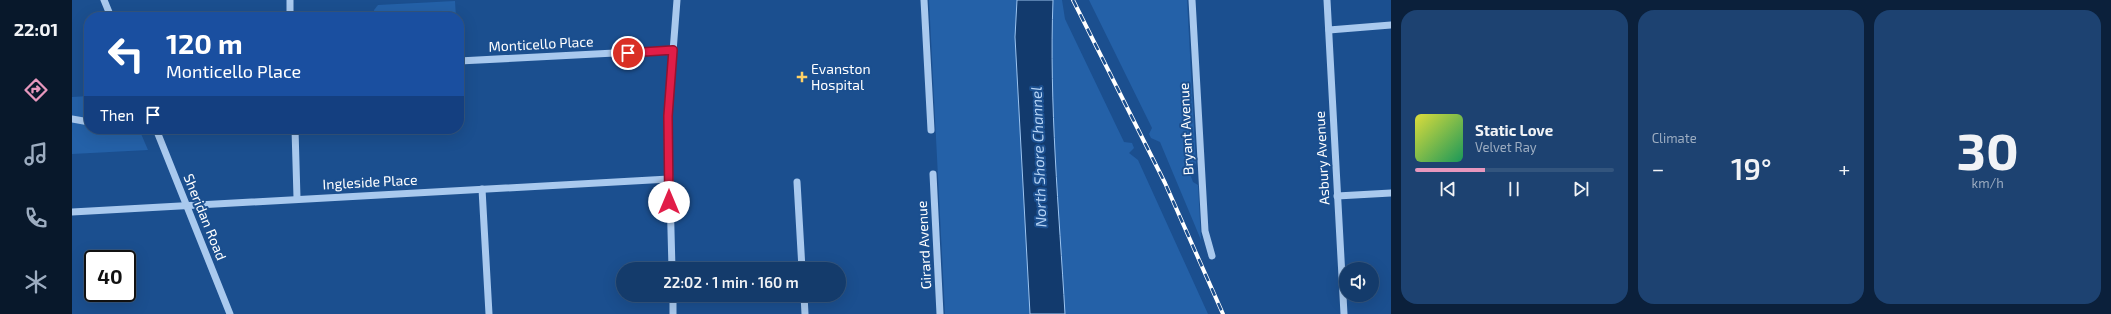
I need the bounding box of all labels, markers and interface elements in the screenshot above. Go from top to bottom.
text: 22:01 [14,18,58,40]
text: 120 m [166,26,243,60]
icon: left [100,28,152,80]
street label: Monticello Place [488,32,594,55]
pin [611,36,645,70]
icon: arrive [617,42,639,64]
text: Monticello Place [166,60,301,82]
place label: Evanston Hospital [811,60,871,93]
marker: Evanston Hospital [796,71,808,83]
icon: directions [22,76,50,104]
street label: Bryant Avenue [1175,82,1196,176]
water label: North Shore Channel [1027,86,1049,228]
icon: arrive [142,104,164,126]
text: Then [100,106,134,124]
street label: Asbury Avenue [1311,111,1332,206]
text: 30 [1957,118,2019,180]
text: Static Love [1475,121,1553,139]
text: Climate [1652,130,1697,146]
text: Velvet Ray [1475,139,1537,155]
icon: music [22,140,50,168]
text: 19° [1731,150,1772,186]
text: − [1652,155,1665,181]
text: + [1838,155,1850,181]
street label: Sheridan Road [180,171,231,263]
street label: Ingleside Place [322,171,418,192]
text: km/h [1972,175,2004,191]
icon: previous [1437,178,1459,200]
icon: pause [1503,178,1525,200]
icon: next [1570,178,1592,200]
position arrow [648,181,690,223]
street label: Girard Avenue [913,200,934,290]
icon: phone [22,204,50,232]
speed limit sign: 40 [84,250,136,302]
map controls [1339,262,1379,302]
button: sound [1339,262,1379,302]
icon: climate [22,268,50,296]
text: 22:02 · 1 min · 160 m [663,273,799,291]

